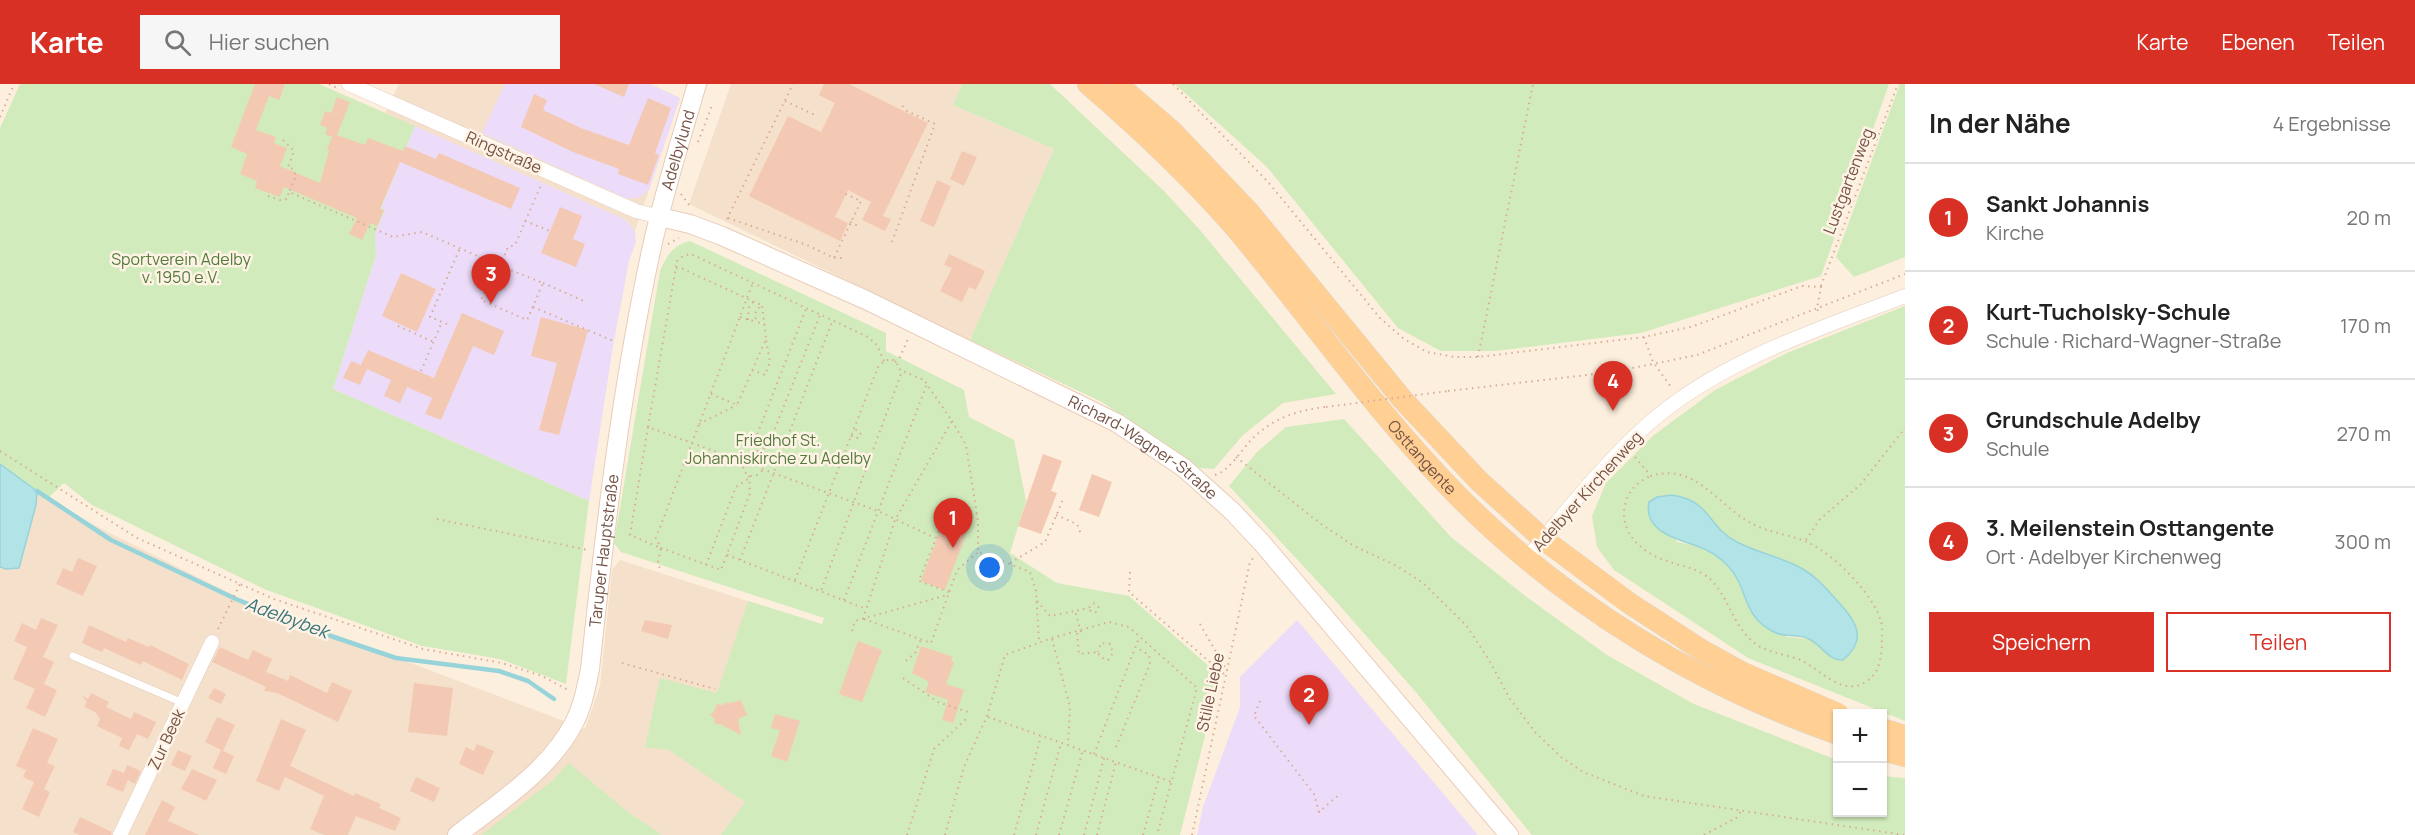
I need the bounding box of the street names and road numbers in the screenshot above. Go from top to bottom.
street label: Adelbylund [656,107,700,193]
street label: Lustgartenweg [1818,125,1878,237]
street label: Ringstraße [463,126,545,178]
street label: Richard-Wagner-Straße [1065,390,1223,504]
street label: Osttangente [1383,415,1462,499]
street label: Adelbyer Kirchenweg [1527,426,1647,556]
street label: Taruper Hauptstraße [584,473,624,628]
street label: Stille Liebe [1191,651,1229,733]
street label: Zur Beek [142,704,190,773]

